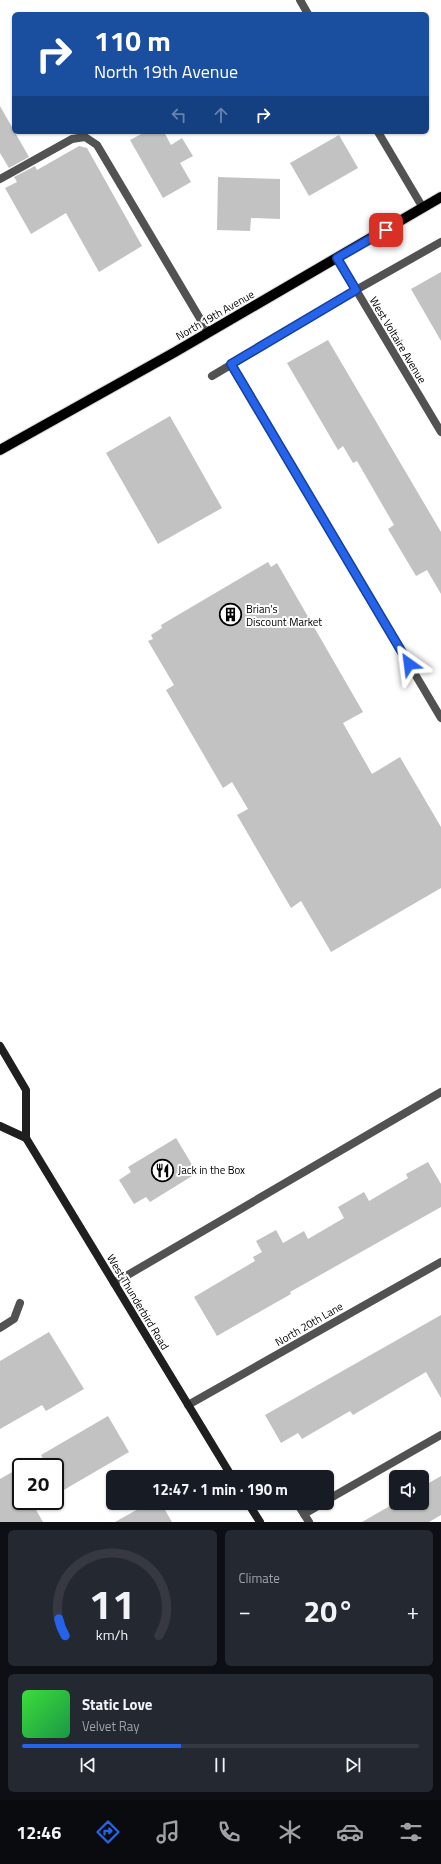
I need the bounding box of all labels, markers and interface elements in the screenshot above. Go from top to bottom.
text: 110 m [94,19,171,62]
icon: right [28,28,80,80]
text: North 19th Avenue [94,58,238,85]
icon: left [168,104,190,126]
icon: ahead [210,104,232,126]
icon: right [252,104,274,126]
pin [369,213,403,247]
icon: arrive [375,219,397,241]
street label: North 19th Avenue [173,286,258,344]
street label: West Voltaire Avenue [366,294,431,387]
place label: Brian's Discount Market [246,601,322,630]
building icon: Brian's Discount Market [218,602,244,628]
position arrow [388,643,430,685]
restaurant icon: Jack in the Box [150,1157,176,1183]
place label: Jack in the Box [178,1162,245,1178]
street label: West Thunderbird Road [103,1251,173,1353]
street label: North 20th Lane [272,1298,346,1350]
speed limit sign: 20 [12,1458,64,1510]
map controls [389,1470,429,1510]
button: sound [389,1470,429,1510]
text: 12:47 · 1 min · 190 m [152,1478,288,1501]
text: Climate [239,1568,280,1588]
text: 11 [89,1572,136,1635]
text: 20° [304,1588,354,1634]
text: − [239,1594,251,1628]
text: + [407,1594,419,1628]
text: km/h [96,1624,128,1646]
text: Static Love [82,1693,153,1716]
text: Velvet Ray [82,1716,140,1736]
icon: previous [77,1754,99,1776]
icon: pause [209,1754,231,1776]
icon: next [342,1754,364,1776]
icon: directions [94,1818,122,1846]
icon: music [154,1818,182,1846]
icon: phone [215,1818,243,1846]
icon: climate [276,1818,304,1846]
icon: car [336,1818,364,1846]
icon: filters [397,1818,425,1846]
text: 12:46 [16,1819,61,1846]

